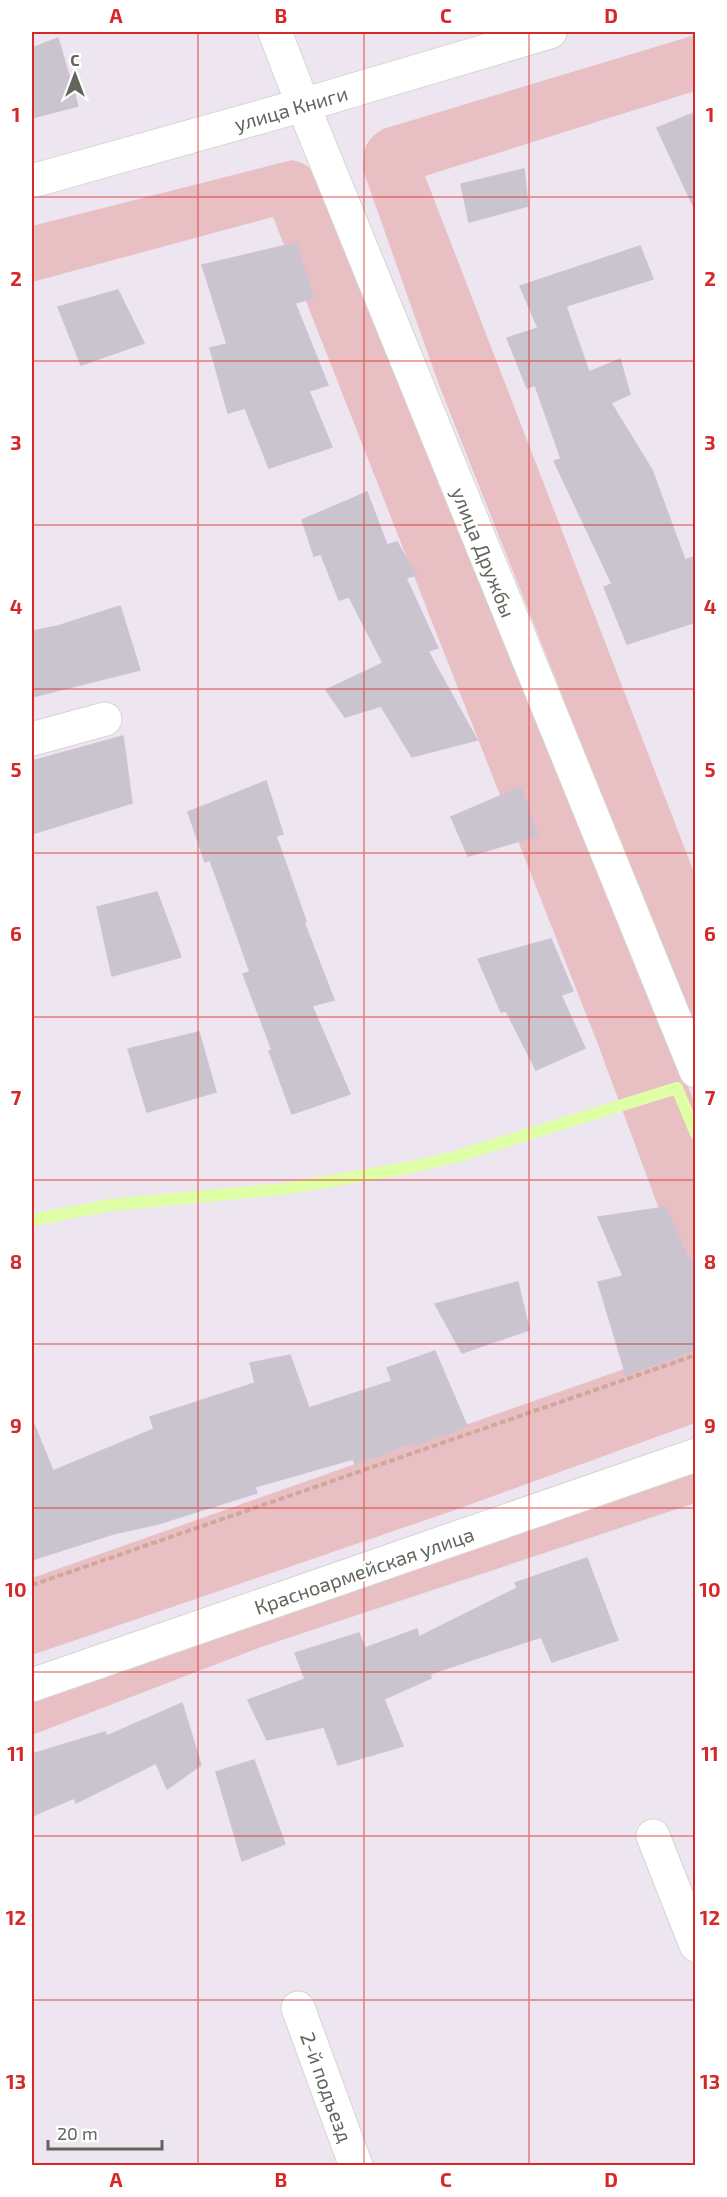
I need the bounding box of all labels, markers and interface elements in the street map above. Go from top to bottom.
text: A [109,3,123,27]
text: B [275,3,287,27]
text: C [440,3,452,27]
text: D [604,3,618,27]
north arrow [45,45,105,105]
text: С [70,50,80,69]
street label: улица Книги [232,80,351,137]
text: 1 [12,102,20,126]
text: 1 [706,102,714,126]
text: 2 [10,266,22,290]
text: 2 [704,266,716,290]
text: 3 [10,430,22,454]
text: 3 [704,430,716,454]
street label: улица Дружбы [446,484,521,621]
text: 4 [10,594,23,618]
text: 4 [704,594,717,618]
text: 5 [10,757,22,781]
text: 5 [704,757,716,781]
text: 6 [10,921,22,945]
text: 6 [704,921,716,945]
text: 7 [11,1085,22,1109]
text: 7 [705,1085,716,1109]
text: 8 [10,1249,22,1273]
text: 8 [704,1249,716,1273]
text: 9 [10,1413,22,1437]
text: 9 [704,1413,716,1437]
street label: Красноармейская улица [251,1521,477,1620]
text: 10 [5,1577,27,1601]
text: 10 [699,1577,721,1601]
text: 11 [7,1741,25,1765]
text: 11 [701,1741,719,1765]
text: 12 [6,1905,26,1929]
text: 12 [700,1905,720,1929]
street label: 2-й подъезд [296,2029,358,2145]
text: 13 [6,2069,26,2093]
text: 13 [700,2069,720,2093]
scale bar [48,2113,162,2151]
text: 20 m [57,2122,98,2144]
text: A [109,2167,123,2191]
text: B [275,2167,287,2191]
text: C [440,2167,452,2191]
text: D [604,2167,618,2191]

